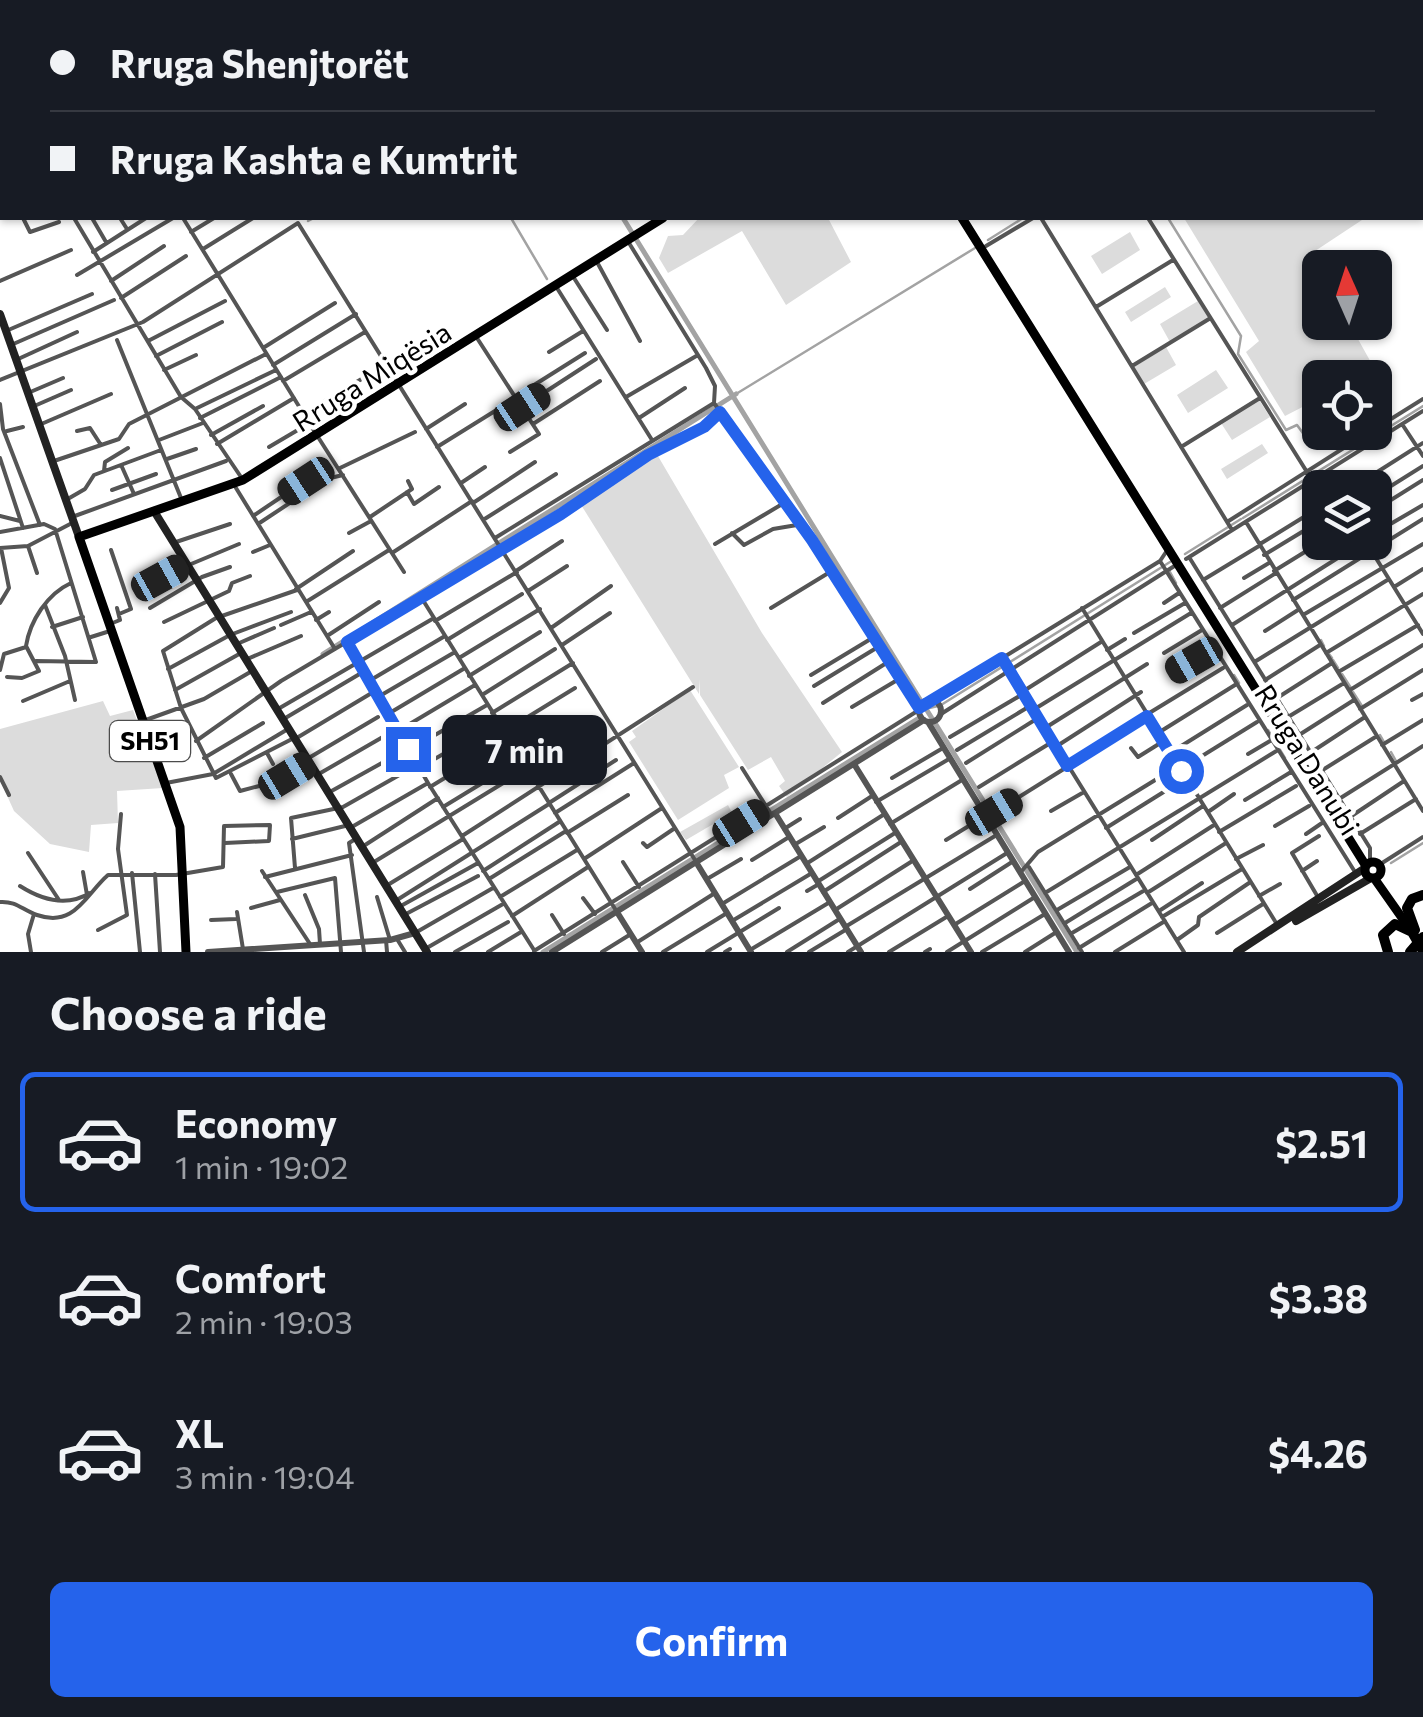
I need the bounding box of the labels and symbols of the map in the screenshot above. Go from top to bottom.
north arrow [1302,250,1392,340]
street label: Rruga Miqësia [286,314,457,438]
car [489,378,555,436]
car [273,452,339,510]
car [126,550,194,606]
car [1161,632,1227,688]
street label: Rruga Danubi [1248,678,1368,841]
callout: 7 min [443,714,608,784]
road number: SH51 [110,721,190,761]
route end [386,727,431,772]
car [254,748,320,804]
route start [1159,749,1204,794]
car [961,784,1027,840]
car [708,794,774,852]

